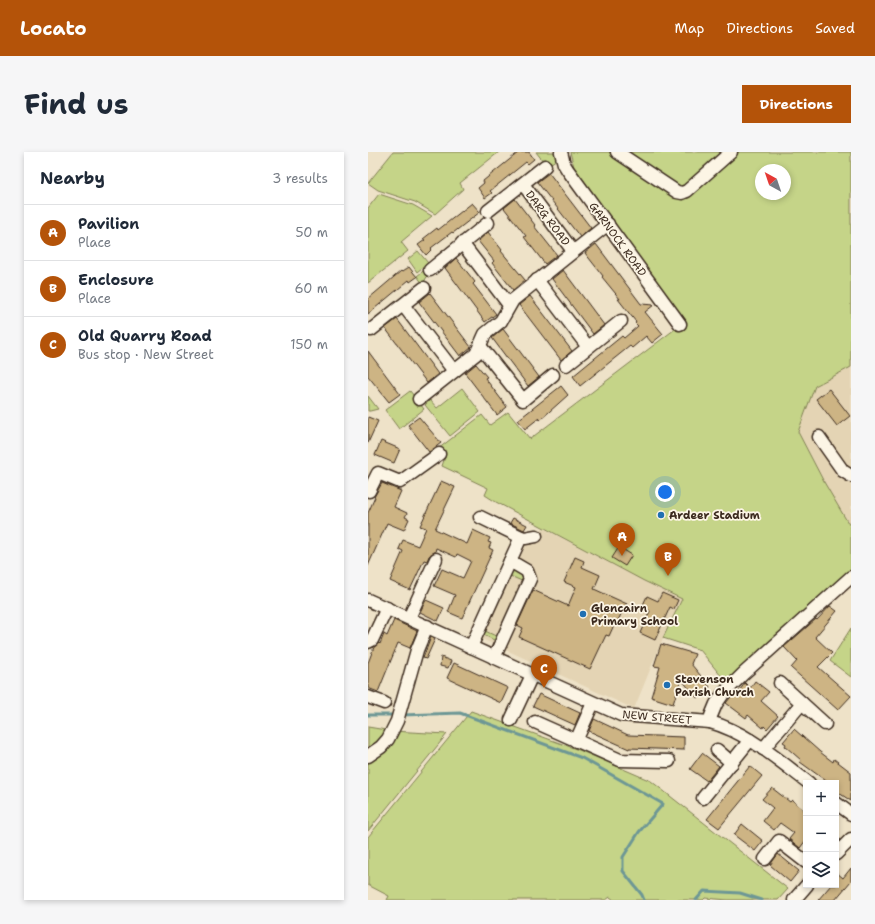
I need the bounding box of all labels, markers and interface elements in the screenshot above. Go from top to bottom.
text: Locato [20,16,87,41]
text: Map [675,19,705,37]
text: Directions [727,19,793,37]
text: Saved [815,19,855,37]
text: Find us [24,85,129,123]
button: Directions [742,85,851,123]
north arrow [755,164,791,200]
text: Nearby [40,167,105,189]
text: 3 results [272,170,328,187]
street label: DARG ROAD [522,188,573,249]
street label: GARNOCK ROAD [586,199,650,279]
text: Pavilion [78,214,139,234]
text: A [48,224,58,241]
text: 50 m [295,224,328,241]
text: Place [78,234,111,251]
text: Enclosure [78,270,154,290]
text: B [49,280,57,297]
text: 60 m [295,280,328,297]
text: Place [78,290,111,307]
text: Old Quarry Road [78,326,212,346]
text: C [49,336,57,353]
text: 150 m [290,336,328,353]
text: Bus stop · New Street [78,346,214,363]
your location [655,482,675,502]
place label: Ardeer Stadium [669,508,760,523]
marker: Ardeer Stadium [656,510,666,520]
pin: A [609,523,635,556]
pin: B [655,543,681,576]
place label: Glencairn Primary School [591,601,678,629]
marker: Glencairn Primary School [578,609,588,619]
pin: C [531,655,557,688]
place label: Stevenson Parish Church [675,672,755,700]
marker: Stevenson Parish Church [662,680,672,690]
street label: NEW STREET [622,707,693,728]
map controls [803,780,839,888]
button: + [803,780,839,816]
button: − [803,816,839,852]
button: layers [803,852,839,888]

